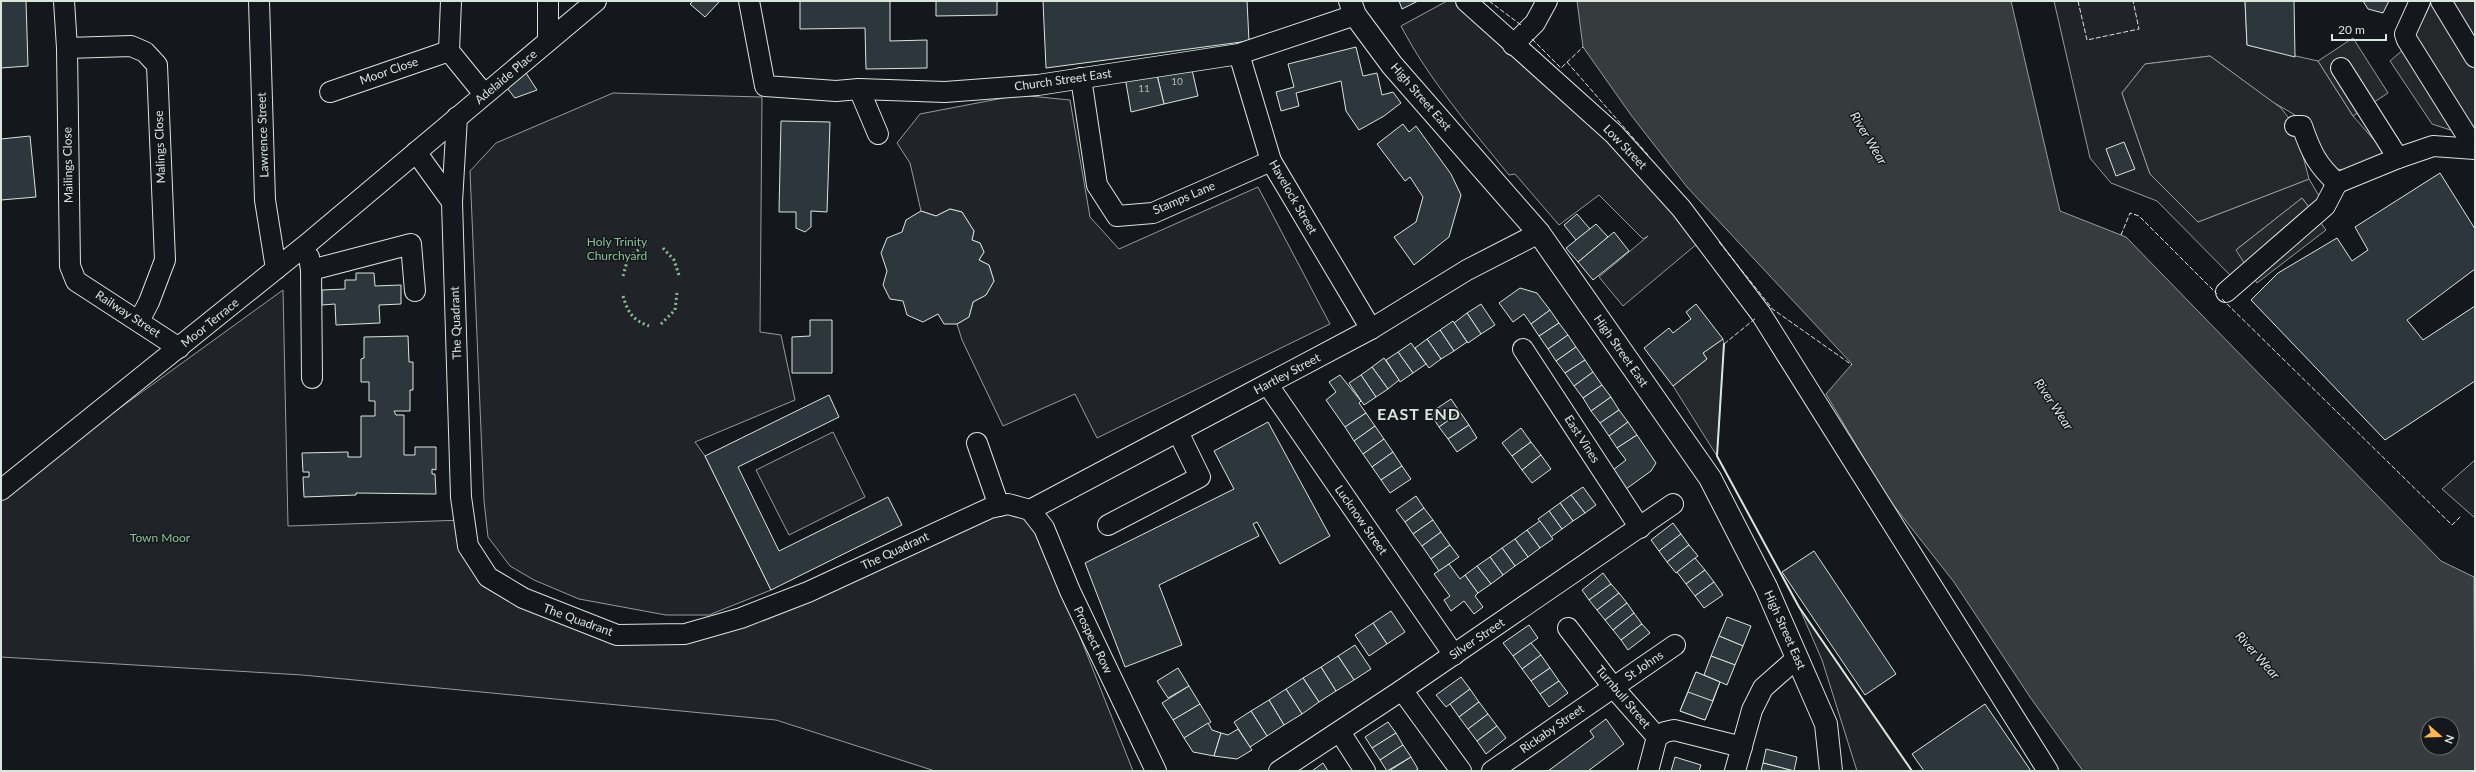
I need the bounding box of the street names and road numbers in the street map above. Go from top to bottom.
street label: Adelaide Place [471,46,540,107]
street label: Moor Close [358,54,420,88]
street label: High Street East [1388,60,1455,134]
street label: Church Street East [1013,65,1113,94]
street label: Lawrence Street [253,91,271,178]
street label: Malings Close [151,110,168,184]
street label: Low Street [1600,121,1651,173]
street label: Mailings Close [59,127,76,203]
street label: Havelock Street [1266,157,1321,237]
street label: Stamps Lane [1150,178,1217,217]
street label: The Quadrant [447,286,464,360]
street label: Railway Street [93,287,164,341]
street label: Moor Terrace [178,295,242,350]
street label: High Street East [1591,312,1652,390]
street label: Hartley Street [1251,349,1323,397]
street label: East Vines [1561,412,1603,466]
street label: Lucknow Street [1332,482,1391,558]
street label: The Quadrant [858,528,932,573]
street label: High Street East [1761,588,1810,672]
street label: The Quadrant [541,600,616,639]
street label: Prospect Row [1071,604,1116,676]
street label: Silver Street [1446,614,1508,663]
street label: St Johns [1621,647,1666,684]
street label: Turnbull Street [1593,662,1654,732]
street label: Rickaby Street [1517,700,1587,756]

